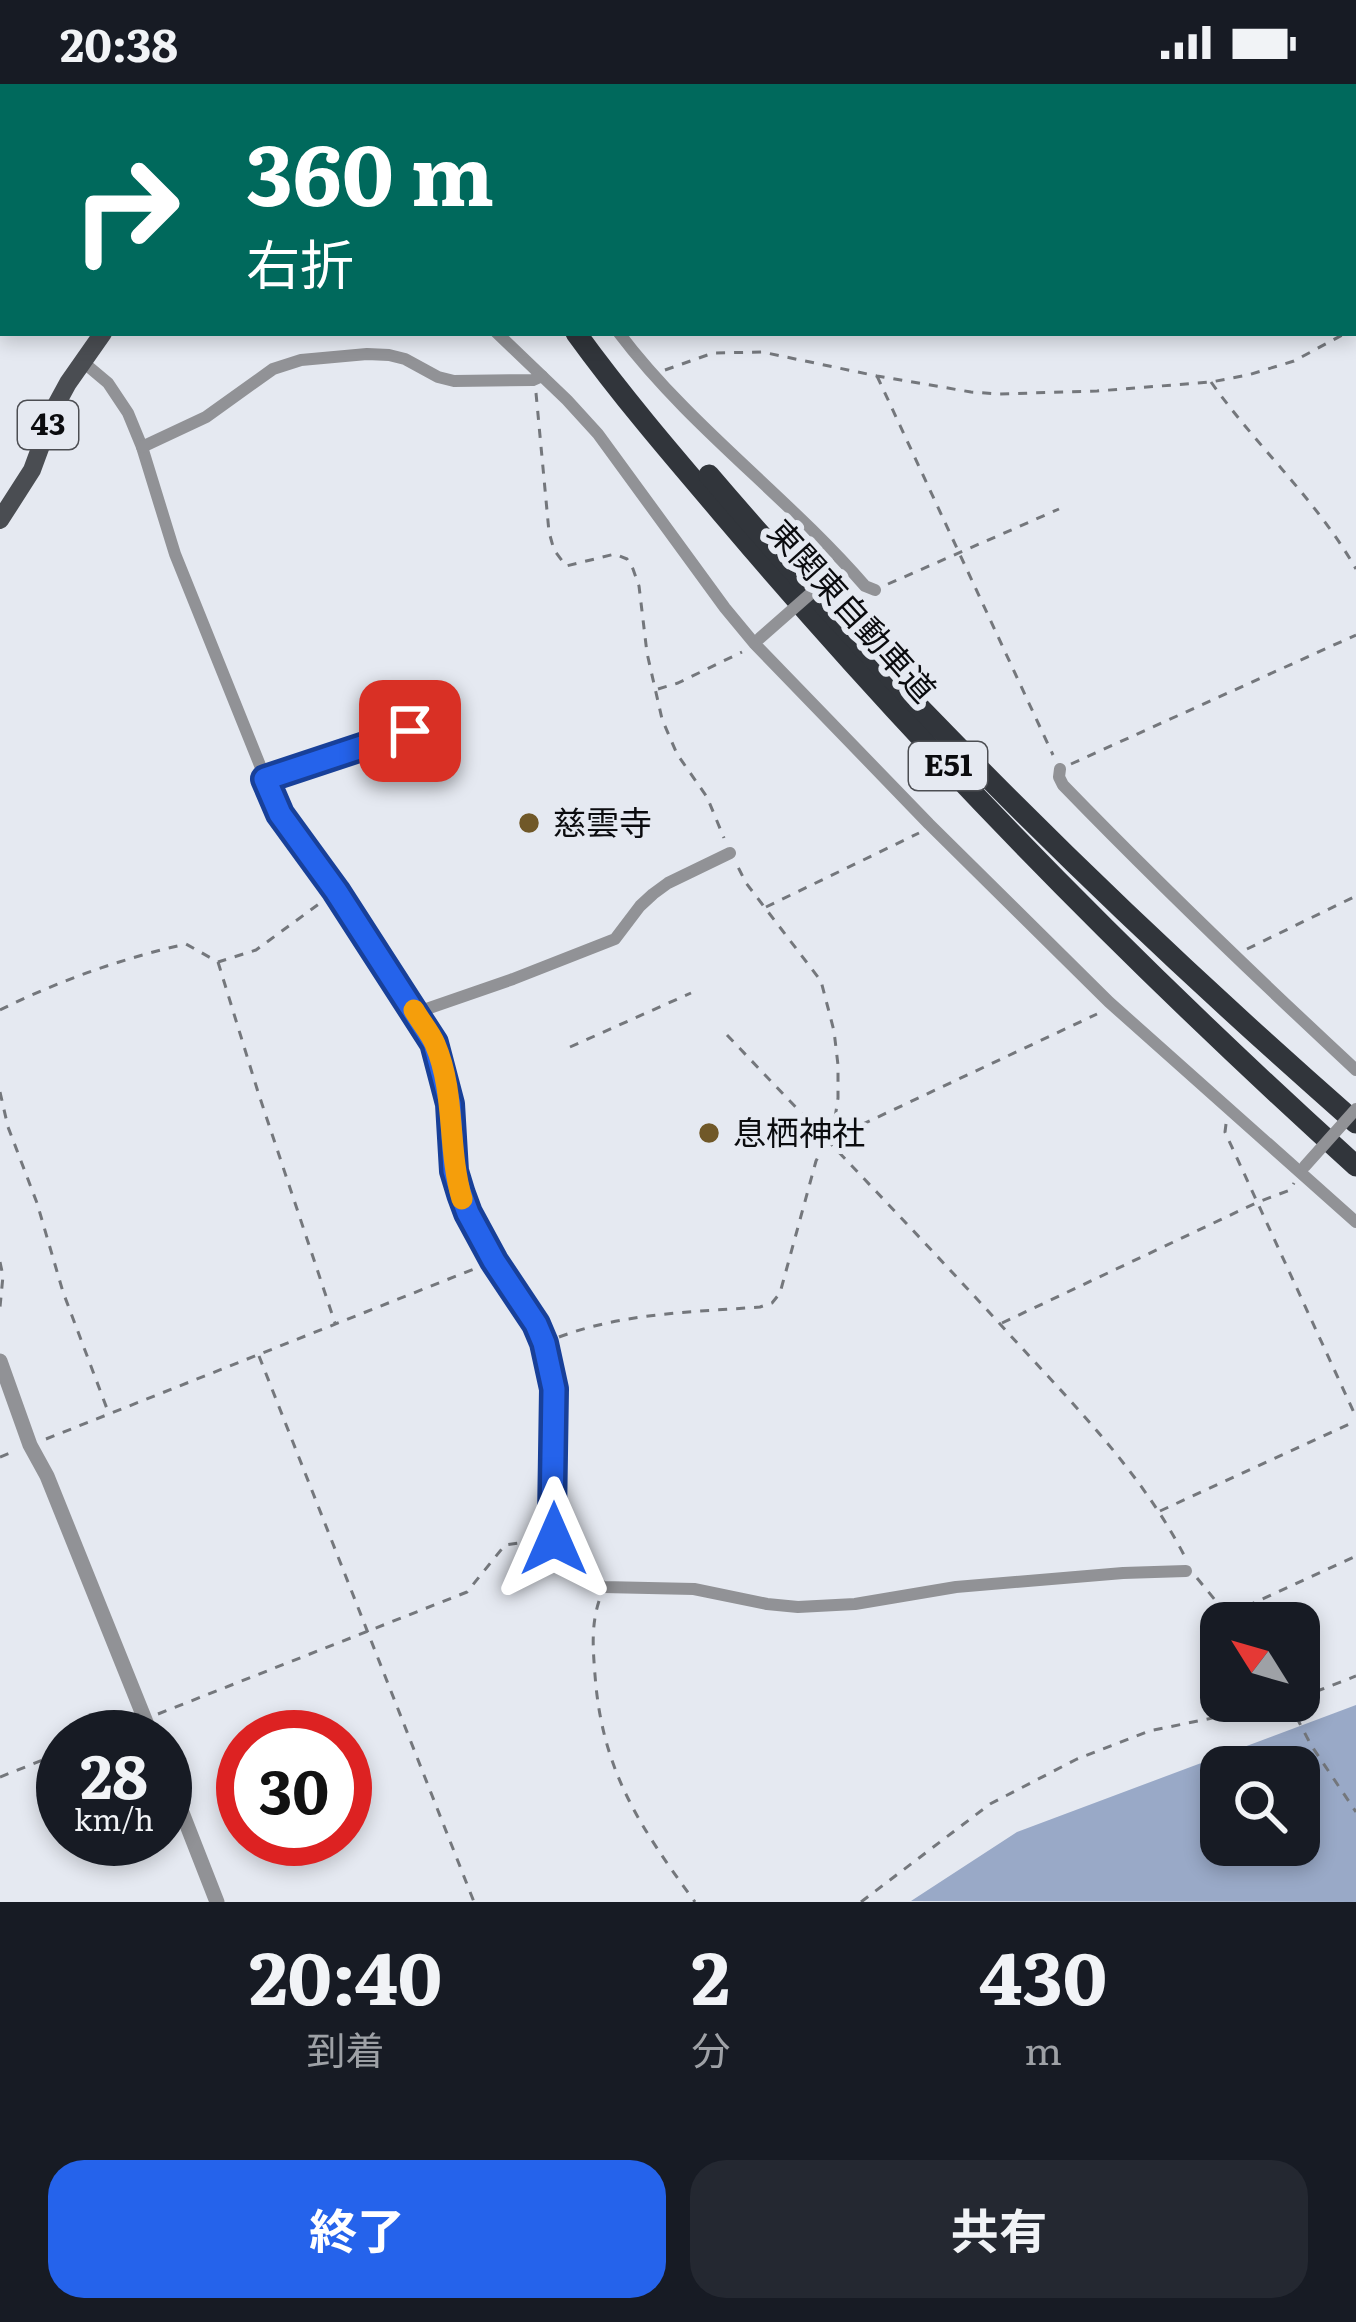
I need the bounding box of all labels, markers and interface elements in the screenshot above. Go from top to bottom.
text: 20:38 [60,9,178,76]
text: 360 m [246,107,494,232]
icon: right [48,132,204,288]
text: 右折 [246,221,354,302]
road number: 43 [18,401,78,449]
street label: 東関東自動車道 [758,507,949,712]
pin [359,680,461,782]
icon: arrive [377,698,443,764]
road number: E51 [909,742,987,790]
place label: 慈雲寺 [553,796,652,845]
marker: 慈雲寺 [516,810,542,836]
place label: 息栖神社 [733,1106,865,1155]
marker: 息栖神社 [696,1120,722,1146]
position arrow [491,1476,617,1602]
north arrow [1200,1602,1320,1722]
map controls [1200,1602,1320,1866]
speed limit sign: 30 [216,1710,372,1866]
text: 28 [80,1728,148,1817]
button: search [1200,1746,1320,1866]
text: km/h [74,1796,154,1840]
text: 20:40 [249,1920,442,2027]
text: 2 [691,1920,730,2027]
text: 430 [979,1920,1107,2027]
text: 到着 [307,2019,385,2077]
text: 分 [691,2019,730,2077]
text: m [1024,2019,1062,2077]
button: 終了 [48,2160,666,2298]
button: 共有 [690,2160,1308,2298]

